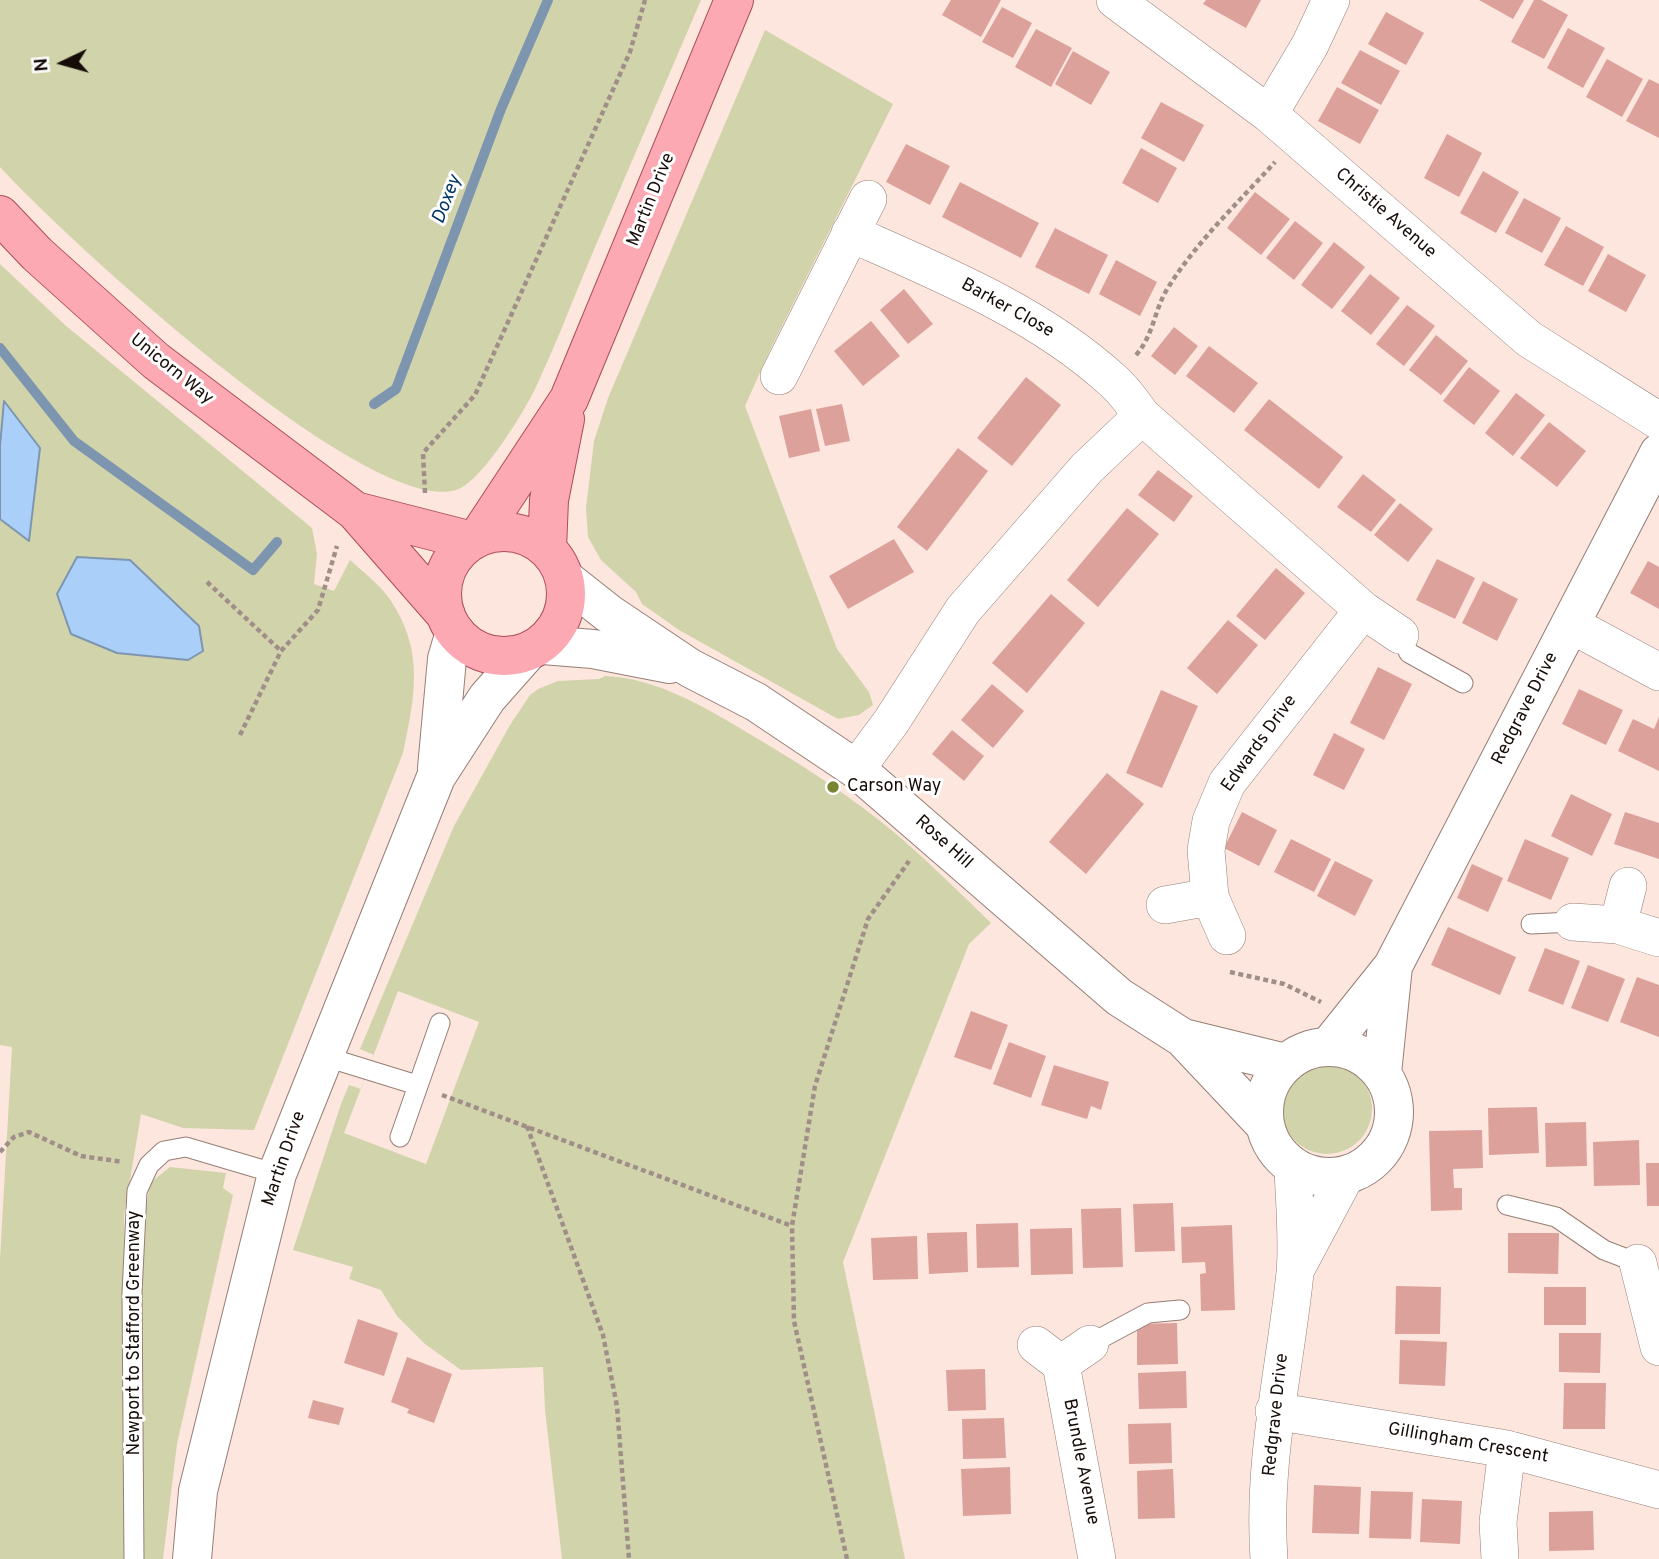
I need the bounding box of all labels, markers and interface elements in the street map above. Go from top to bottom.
north arrow [28,28,98,98]
text: N [30,57,55,73]
street label: Martin Drive [623,150,681,250]
street label: Christie Avenue [1330,164,1440,264]
water label: Doxey [428,172,468,228]
street label: Barker Close [957,275,1057,343]
street label: Unicorn Way [125,330,217,410]
street label: Redgrave Drive [1488,649,1564,769]
street label: Edwards Drive [1218,691,1302,797]
place label: Carson Way [847,776,941,798]
marker: Carson Way [825,779,841,795]
street label: Rose Hill [910,811,976,875]
street label: Martin Drive [259,1109,311,1209]
street label: Newport to Stafford Greenway [124,1211,146,1455]
street label: Redgrave Drive [1260,1352,1294,1478]
street label: Brundle Avenue [1057,1397,1103,1527]
street label: Gillingham Crescent [1386,1419,1550,1469]

